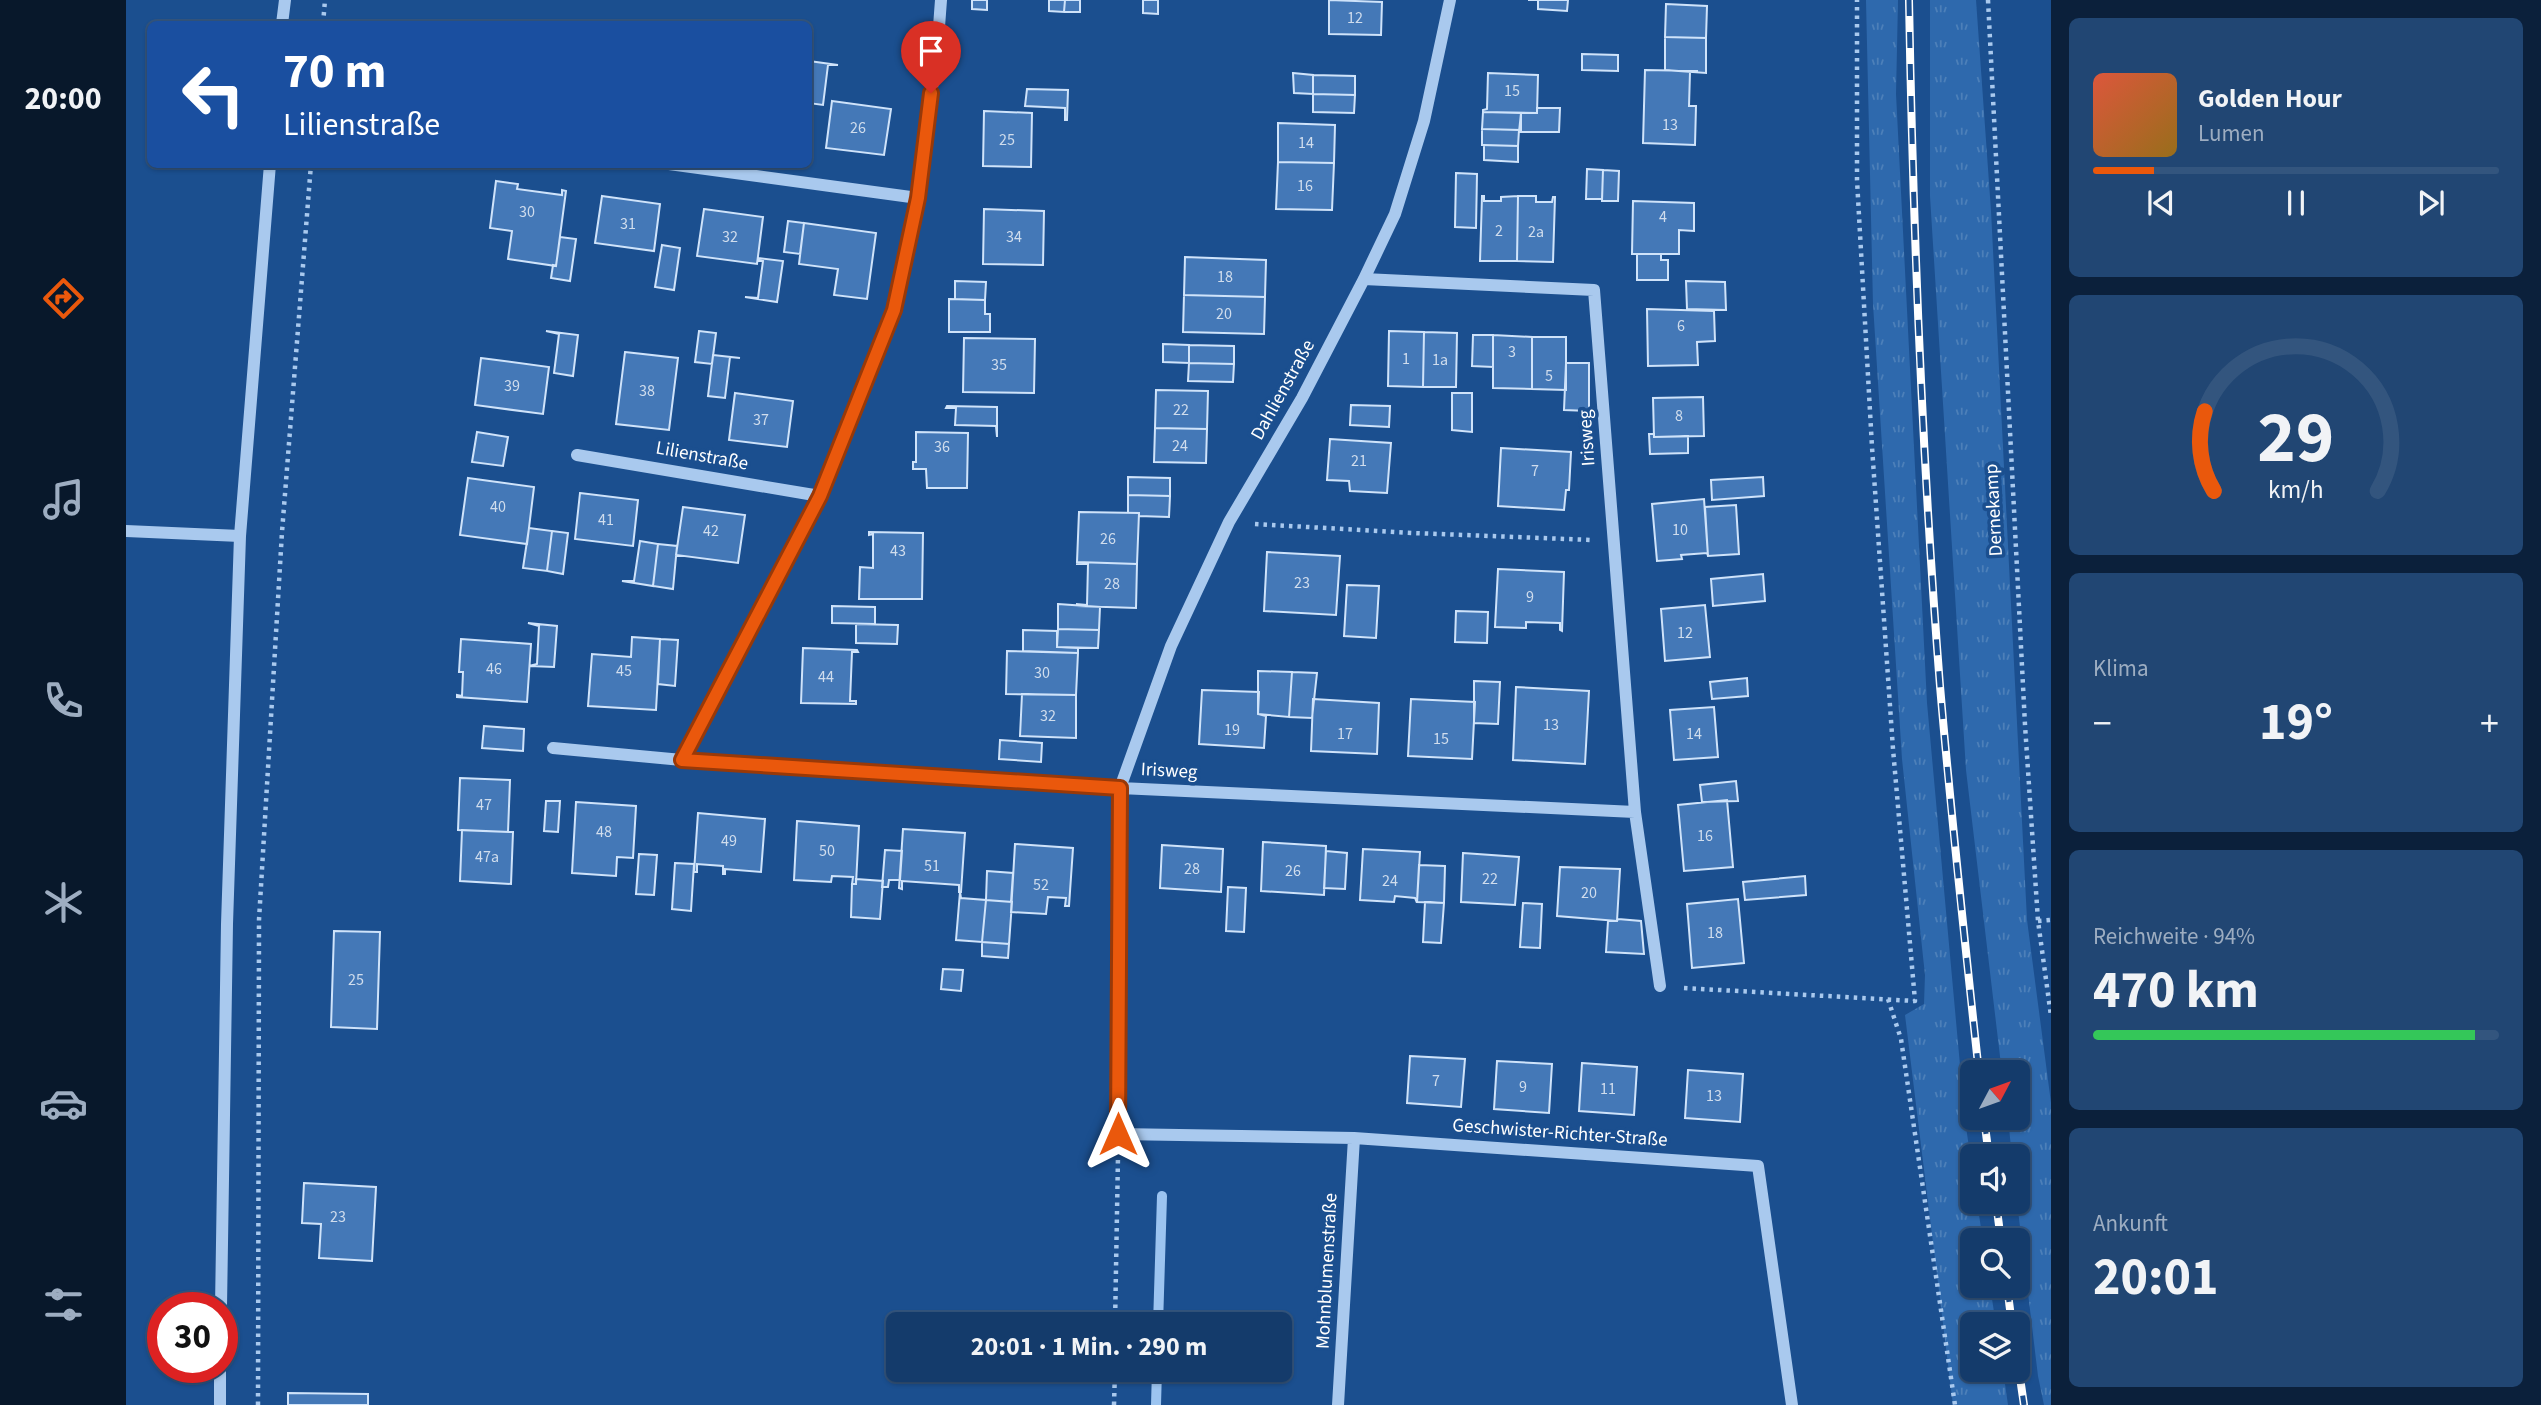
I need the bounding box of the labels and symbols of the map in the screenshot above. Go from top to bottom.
house number: 12 [1347,7,1363,29]
pin [901,21,961,93]
house number: 15 [1504,80,1520,102]
house number: 13 [1662,114,1678,136]
house number: 26 [850,117,866,139]
house number: 25 [999,129,1015,151]
house number: 14 [1298,132,1314,154]
house number: 16 [1297,175,1313,197]
house number: 30 [519,201,535,223]
house number: 4 [1659,206,1667,228]
house number: 31 [620,213,636,235]
house number: 2 [1495,220,1503,242]
house number: 2a [1528,221,1544,243]
house number: 32 [722,226,738,248]
house number: 34 [1006,226,1022,248]
house number: 18 [1217,266,1233,288]
house number: 20 [1216,303,1232,325]
house number: 6 [1677,315,1685,337]
street label: Dahlienstraße [1244,335,1322,445]
house number: 3 [1508,341,1516,363]
house number: 1 [1402,348,1410,370]
house number: 1a [1432,349,1448,371]
house number: 35 [991,354,1007,376]
house number: 5 [1545,365,1553,387]
house number: 39 [504,375,520,397]
house number: 38 [639,380,655,402]
house number: 22 [1173,399,1189,421]
house number: 8 [1675,405,1683,427]
street label: Irisweg [1572,408,1602,467]
house number: 37 [753,409,769,431]
street label: Lilienstraße [654,435,750,477]
house number: 24 [1172,435,1188,457]
house number: 36 [934,436,950,458]
house number: 21 [1351,450,1367,472]
house number: 7 [1531,460,1539,482]
street label: Dernekamp [1978,463,2010,557]
house number: 40 [490,496,506,518]
house number: 41 [598,509,614,531]
house number: 10 [1672,519,1688,541]
house number: 42 [703,520,719,542]
house number: 26 [1100,528,1116,550]
house number: 43 [890,540,906,562]
house number: 23 [1294,572,1310,594]
house number: 28 [1104,573,1120,595]
house number: 9 [1526,586,1534,608]
house number: 12 [1677,622,1693,644]
house number: 46 [486,658,502,680]
house number: 45 [616,660,632,682]
house number: 30 [1034,662,1050,684]
house number: 44 [818,666,834,688]
house number: 32 [1040,705,1056,727]
house number: 13 [1543,714,1559,736]
house number: 19 [1224,719,1240,741]
house number: 17 [1337,723,1353,745]
house number: 14 [1686,723,1702,745]
house number: 15 [1433,728,1449,750]
street label: Irisweg [1140,756,1198,786]
house number: 47 [476,794,492,816]
house number: 48 [596,821,612,843]
house number: 16 [1697,825,1713,847]
house number: 49 [721,830,737,852]
house number: 50 [819,840,835,862]
house number: 47a [475,846,499,868]
house number: 51 [924,855,940,877]
house number: 28 [1184,858,1200,880]
house number: 26 [1285,860,1301,882]
house number: 22 [1482,868,1498,890]
house number: 24 [1382,870,1398,892]
house number: 52 [1033,874,1049,896]
house number: 20 [1581,882,1597,904]
house number: 18 [1707,922,1723,944]
house number: 25 [348,969,364,991]
north arrow [1960,1060,2030,1130]
house number: 7 [1432,1070,1440,1092]
house number: 9 [1519,1076,1527,1098]
house number: 11 [1600,1078,1616,1100]
house number: 13 [1706,1085,1722,1107]
position arrow [1081,1097,1155,1171]
street label: Geschwister-Richter-Straße [1451,1112,1669,1154]
street label: Mohnblumenstraße [1309,1192,1345,1350]
house number: 23 [330,1206,346,1228]
speed limit sign: 30 [147,1292,238,1383]

